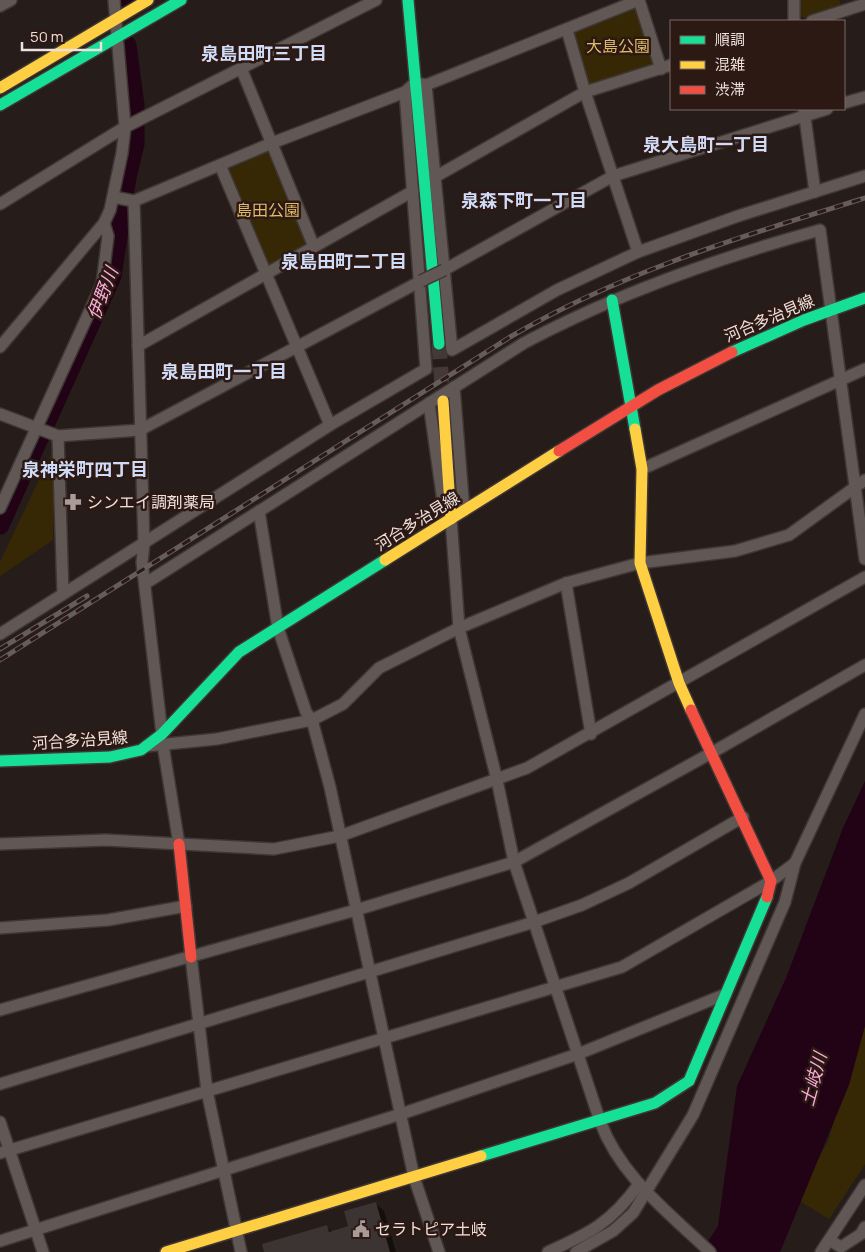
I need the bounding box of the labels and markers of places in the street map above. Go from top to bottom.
place label: シンエイ調剤薬局 [87,491,215,513]
pharmacy icon: シンエイ調剤薬局 [63,492,83,512]
place label: セラトピア土岐 [375,1218,487,1240]
public building icon: セラトピア土岐 [351,1219,371,1239]

